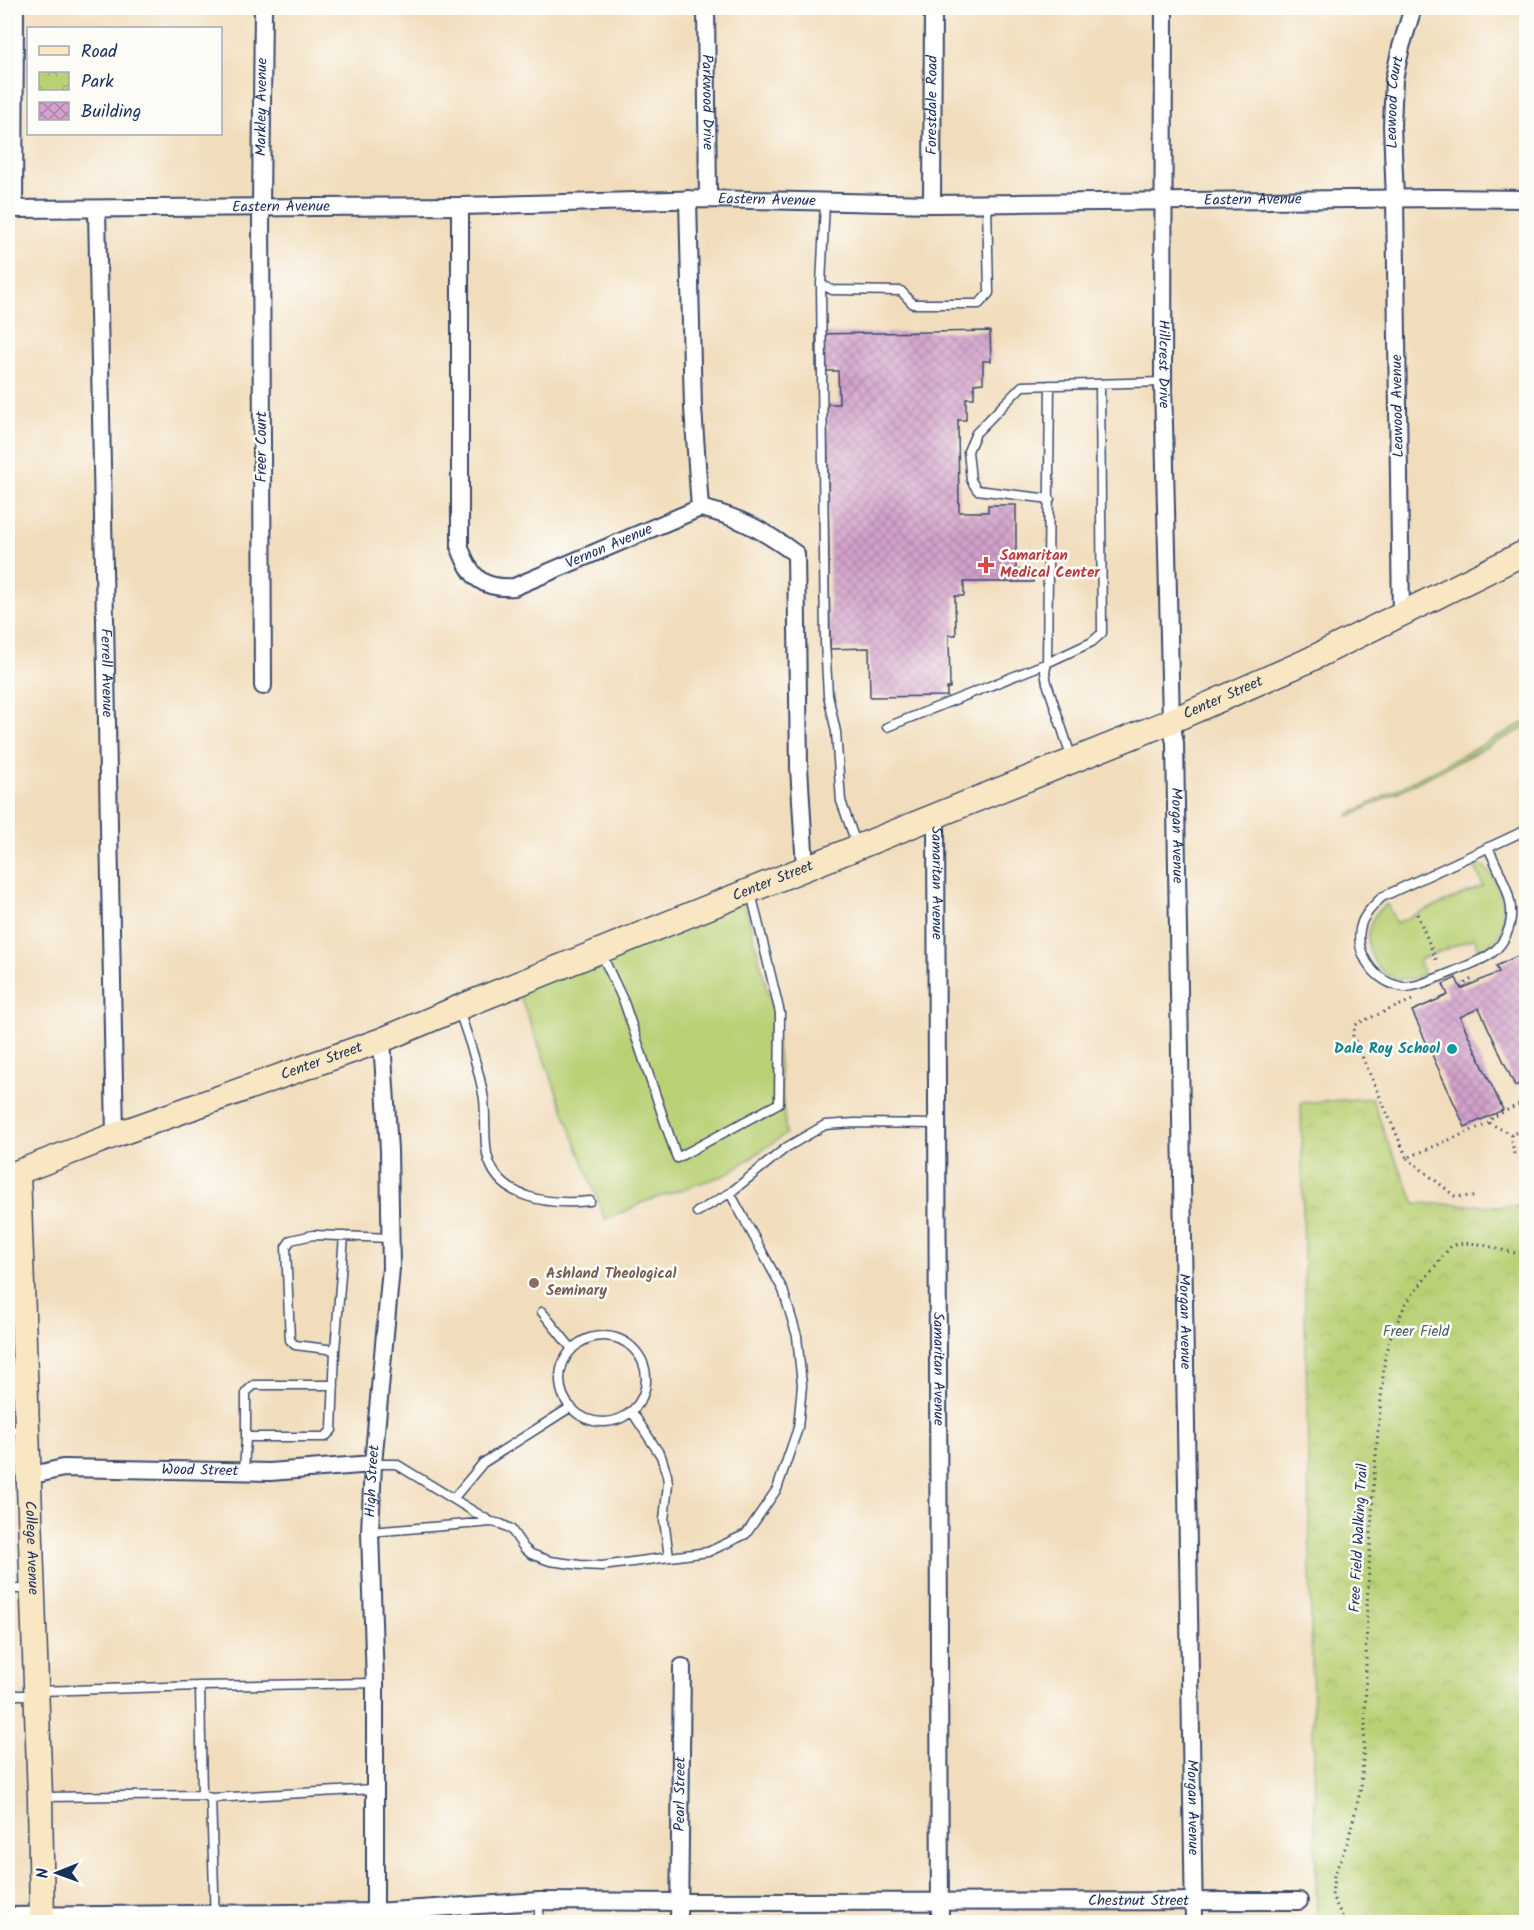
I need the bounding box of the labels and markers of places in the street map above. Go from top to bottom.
place label: Samaritan Medical Center [1000,544,1100,585]
marker: Samaritan Medical Center [977,556,995,574]
place label: Dale Roy School [1334,1037,1440,1061]
marker: Dale Roy School [1445,1042,1459,1056]
place label: Ashland Theological Seminary [546,1262,676,1303]
marker: Ashland Theological Seminary [527,1276,541,1290]

